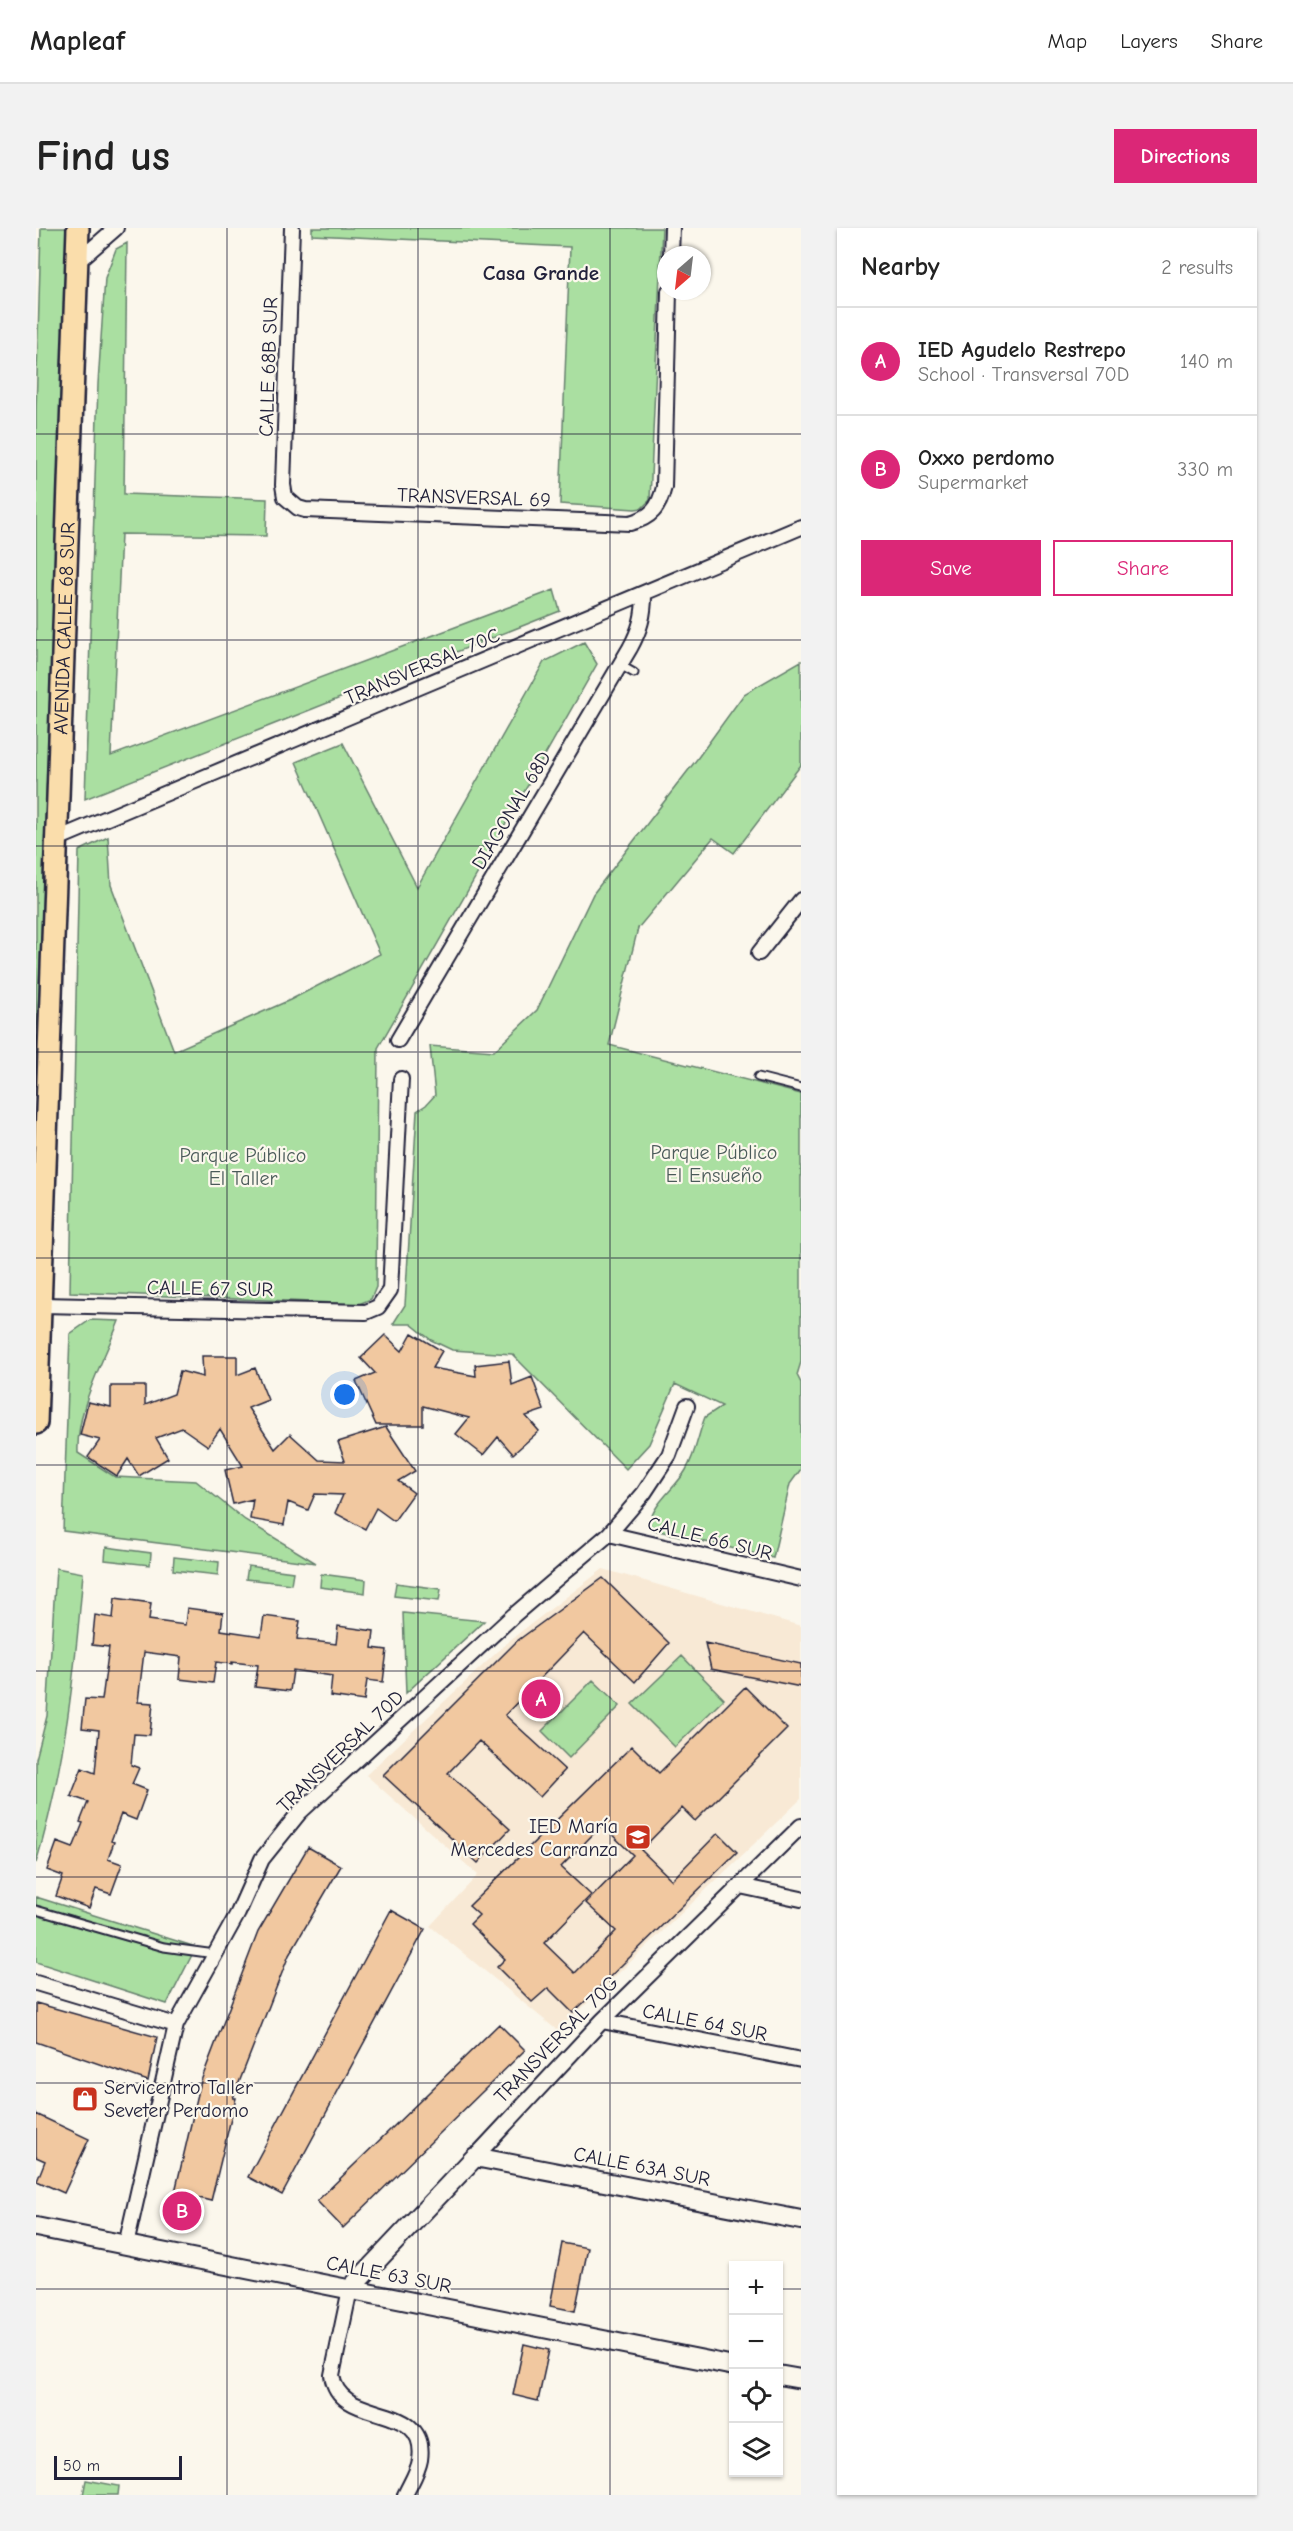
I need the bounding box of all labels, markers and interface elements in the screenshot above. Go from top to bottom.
text: Mapleaf [30,25,125,57]
text: Map [1048,29,1087,53]
text: Layers [1120,29,1178,53]
text: Share [1211,29,1263,53]
button: Directions [1114,129,1257,183]
text: Find us [36,132,170,181]
north arrow [657,246,711,300]
text: Nearby [861,252,940,282]
text: 2 results [1161,256,1233,279]
district label: Casa Grande [483,261,599,285]
street label: CALLE 68B SUR [255,297,282,437]
text: IED Agudelo Restrepo [918,337,1126,363]
text: A [875,350,886,373]
text: 140 m [1180,350,1233,373]
text: School · Transversal 70D [918,363,1129,386]
text: Oxxo perdomo [918,445,1055,471]
text: B [874,458,887,481]
text: 330 m [1177,458,1233,481]
text: Supermarket [918,471,1028,494]
street label: TRANSVERSAL 69 [397,483,551,512]
street label: AVENIDA CALLE 68 SUR [49,522,80,735]
button: Save [861,540,1041,596]
button: Share [1053,540,1233,596]
street label: TRANSVERSAL 70C [341,623,503,710]
street label: DIAGONAL 68D [467,747,556,874]
park label: Parque Público El Ensueño [651,1141,777,1187]
park label: Parque Público El Taller [180,1144,306,1190]
street label: CALLE 67 SUR [147,1276,273,1301]
your location [330,1380,359,1409]
street label: CALLE 66 SUR [645,1512,775,1565]
pin: A [522,1676,560,1722]
street label: TRANSVERSAL 70D [272,1685,408,1817]
place label: IED María Mercedes Carranza [451,1815,618,1861]
school or university icon: IED María Mercedes Carranza [623,1822,653,1852]
street label: TRANSVERSAL 70G [490,1971,623,2108]
street label: CALLE 64 SUR [641,1999,769,2046]
place label: Servicentro Taller Seveter Perdomo [104,2076,253,2122]
shop icon: Servicentro Taller Seveter Perdomo [70,2084,100,2114]
street label: CALLE 63A SUR [572,2142,712,2191]
pin: B [162,2188,202,2234]
street label: CALLE 63 SUR [324,2251,454,2298]
map controls [729,2261,783,2477]
button: + [729,2261,783,2315]
button: − [729,2315,783,2369]
button: locate [729,2369,783,2423]
button: layers [729,2423,783,2477]
scale bar [54,2453,182,2480]
text: 50 m [63,2457,100,2475]

